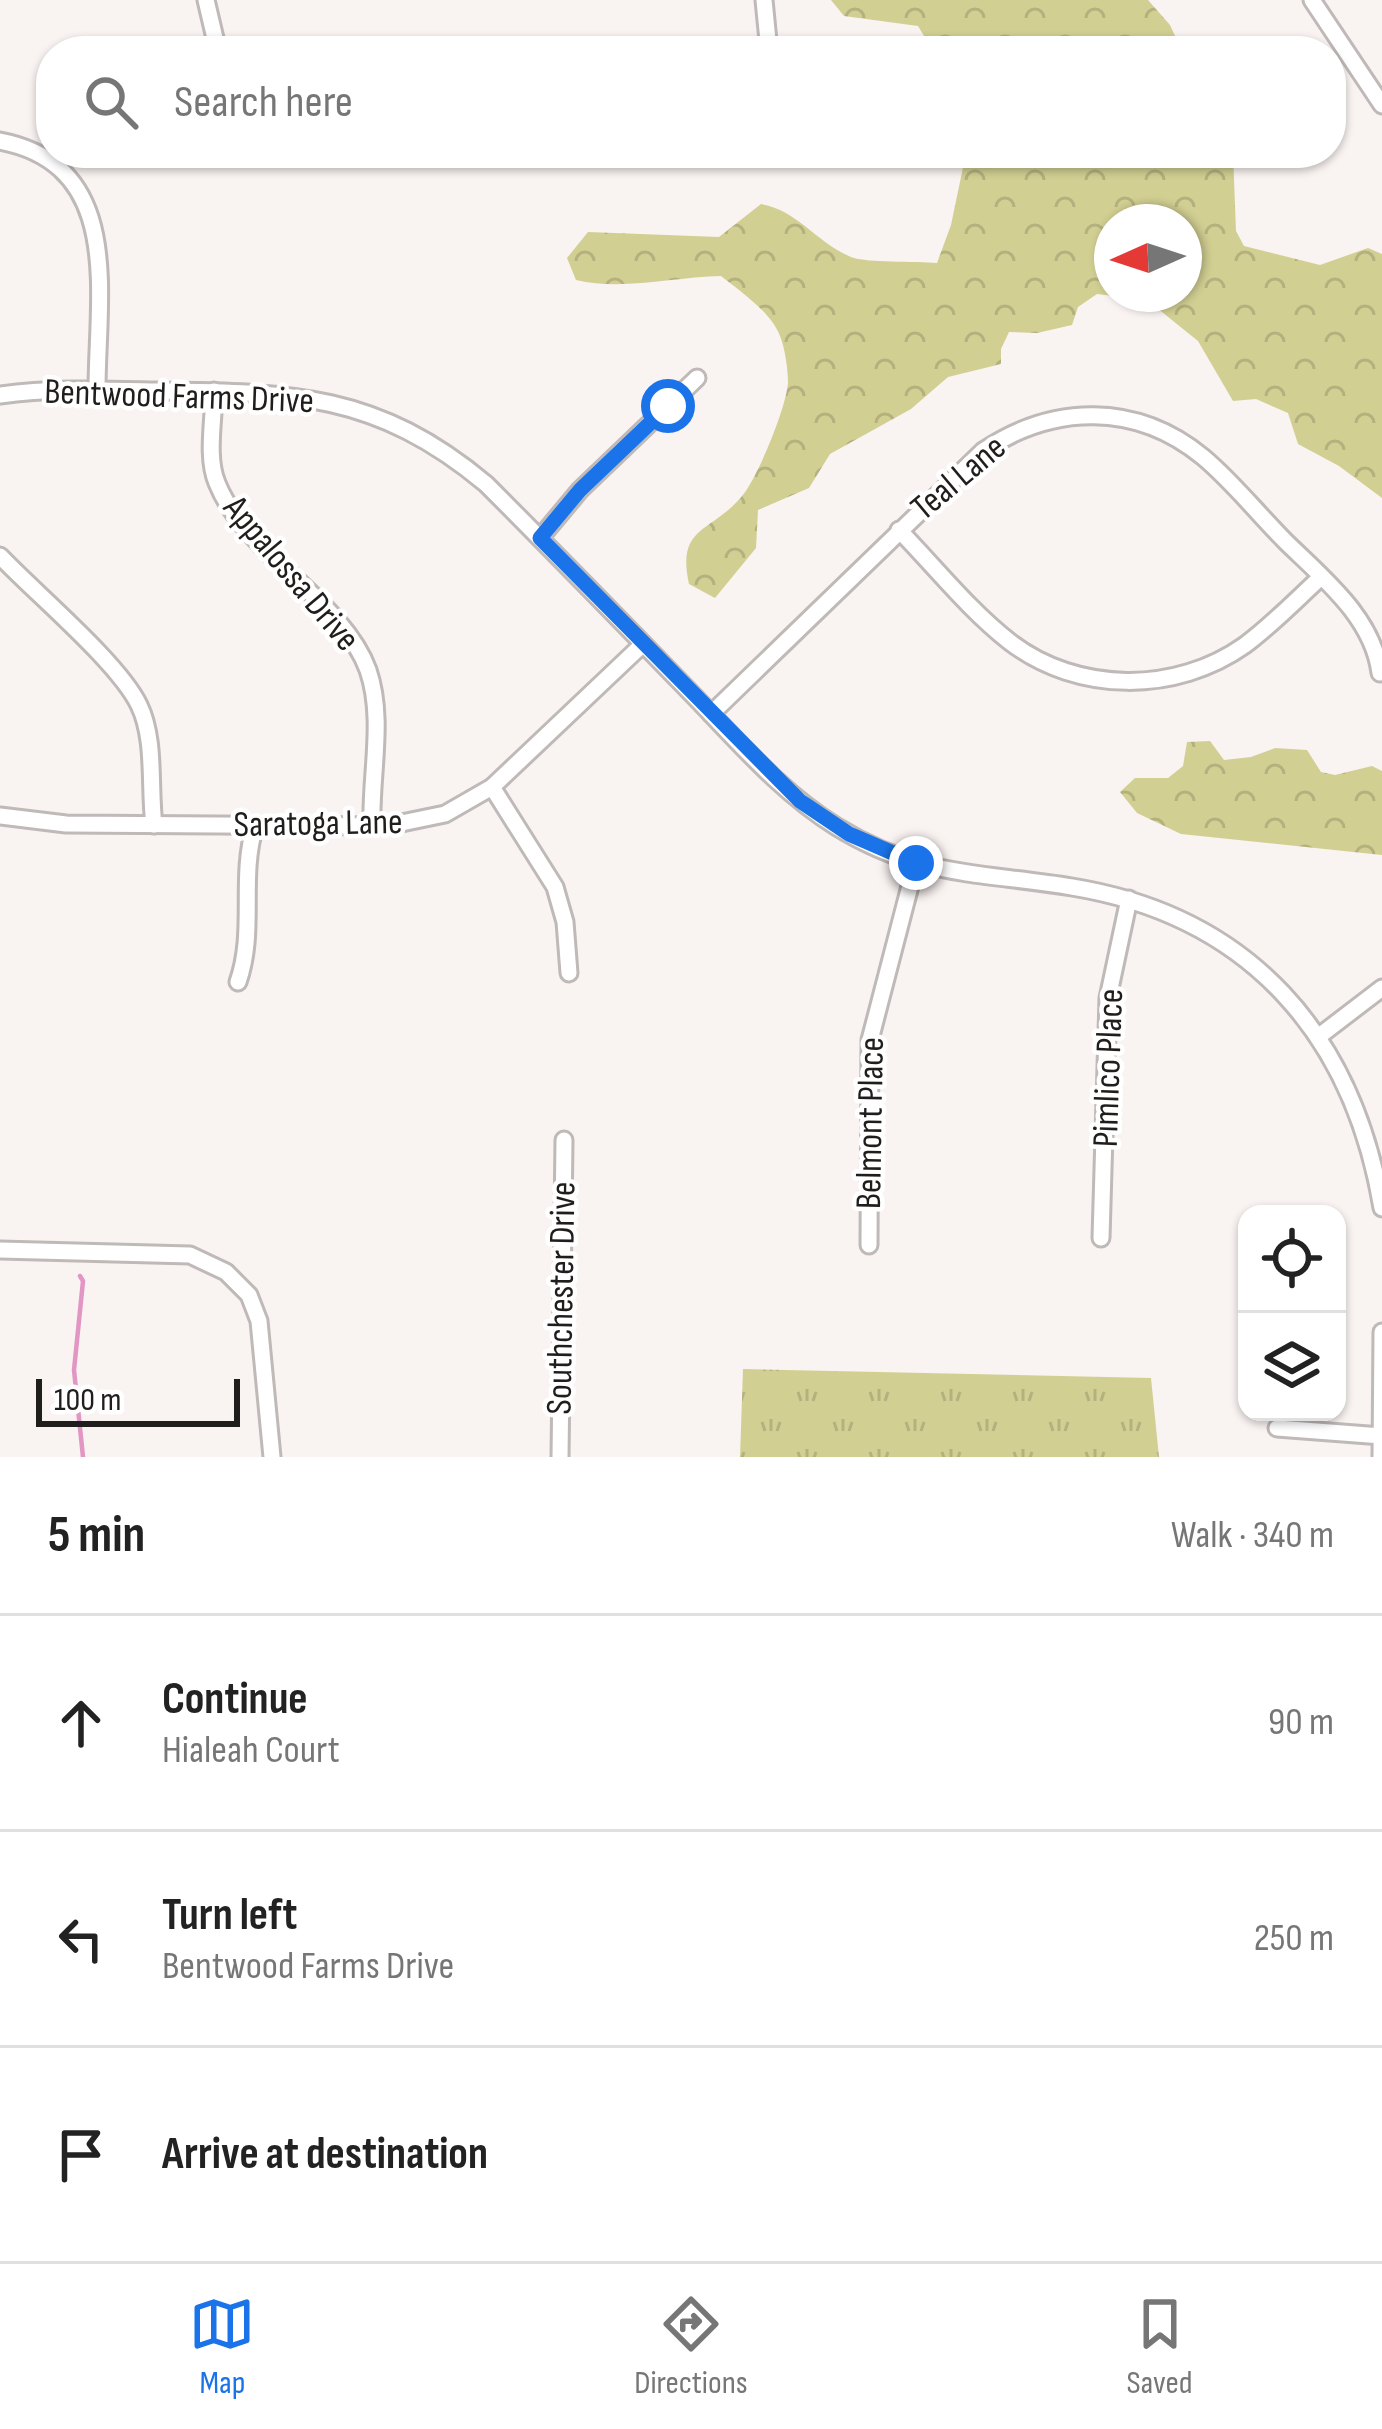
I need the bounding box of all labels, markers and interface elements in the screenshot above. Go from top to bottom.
search box [36,36,1346,168]
icon: search [78,69,144,135]
text: Search here [174,75,353,130]
north arrow [1094,204,1202,312]
street label: Bentwood Farms Drive [44,371,314,423]
route start [641,379,695,433]
street label: Teal Lane [903,426,1015,530]
street label: Appalossa Drive [213,487,368,660]
street label: Saratoga Lane [233,801,403,847]
route end [889,836,943,890]
street label: Pimlico Place [1085,988,1133,1148]
street label: Belmont Place [848,1037,894,1209]
street label: Southchester Drive [538,1181,586,1415]
map controls [1238,1205,1346,1421]
button: locate [1238,1205,1346,1313]
button: layers [1238,1313,1346,1421]
scale bar [36,1373,240,1426]
text: 100 m [54,1380,121,1420]
text: 5 min [48,1505,145,1566]
text: Walk · 340 m [1171,1512,1334,1559]
text: Continue [162,1672,308,1727]
icon: ahead [48,1690,114,1756]
text: 90 m [1268,1699,1334,1746]
text: Hialeah Court [162,1727,340,1774]
text: Turn left [162,1888,297,1943]
icon: left [48,1906,114,1972]
text: 250 m [1254,1915,1334,1962]
text: Bentwood Farms Drive [162,1943,454,1990]
icon: arrive [48,2122,114,2188]
text: Arrive at destination [162,2127,488,2182]
tab: Map [189,2291,255,2403]
tab: Directions [634,2291,748,2403]
tab: Saved [1126,2291,1193,2403]

